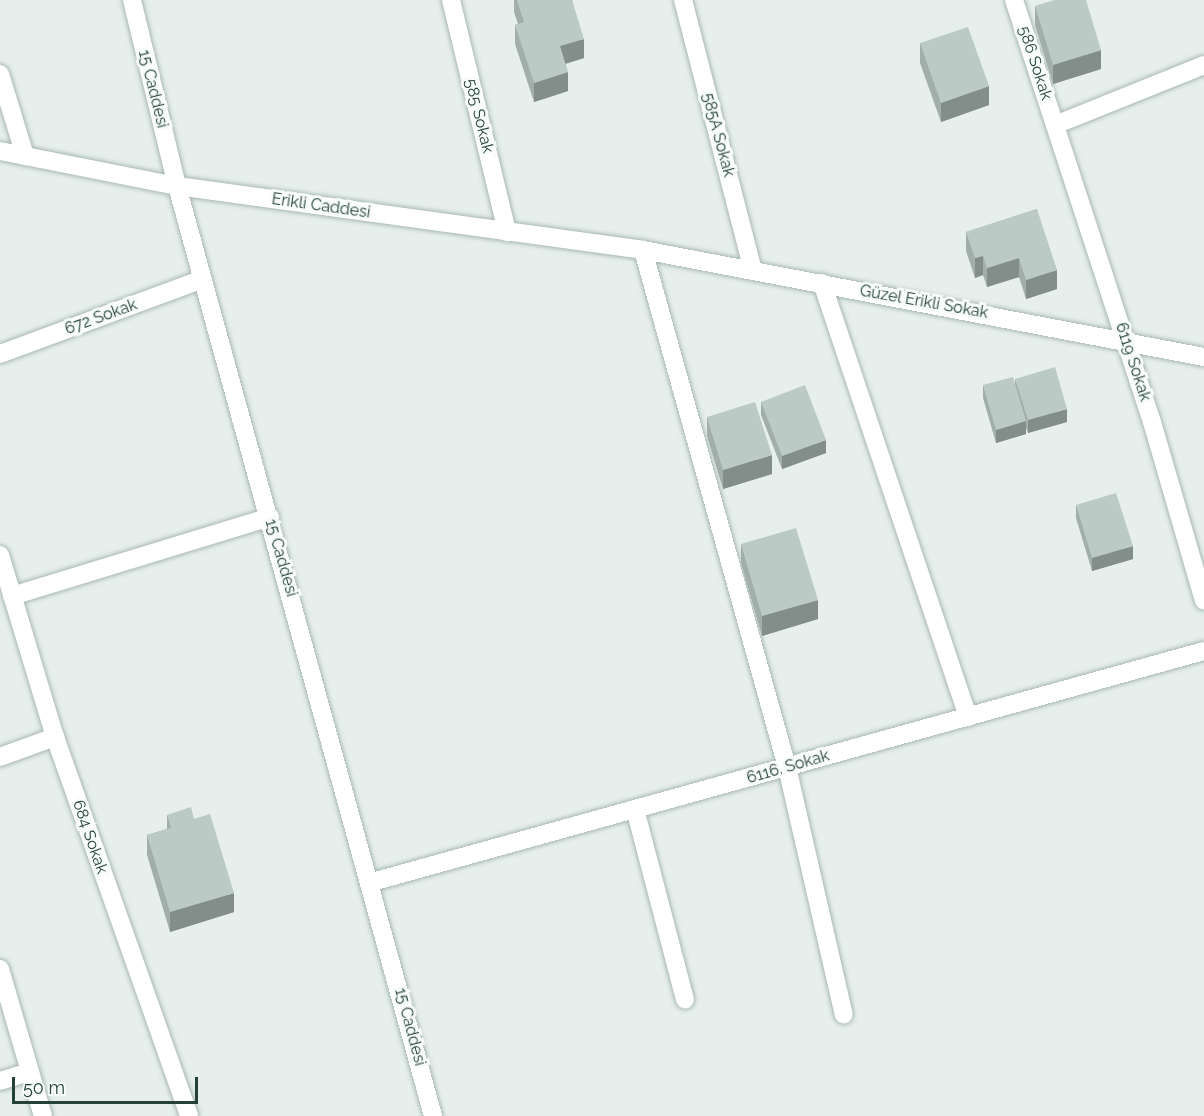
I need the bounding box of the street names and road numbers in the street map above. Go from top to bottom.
street label: 586 Sokak [1014,24,1056,102]
street label: 15 Caddesi [134,48,172,130]
street label: 585 Sokak [461,77,497,155]
street label: 585A Sokak [698,91,738,179]
street label: Erikli Caddesi [270,190,372,222]
street label: Güzel Erikli Sokak [858,281,990,323]
street label: 672 Sokak [62,295,140,339]
street label: 6119 Sokak [1111,320,1155,404]
street label: 15 Caddesi [261,517,301,599]
street label: 6116. Sokak [745,746,831,788]
street label: 684 Sokak [68,798,112,876]
street label: 15 Caddesi [390,986,430,1068]

